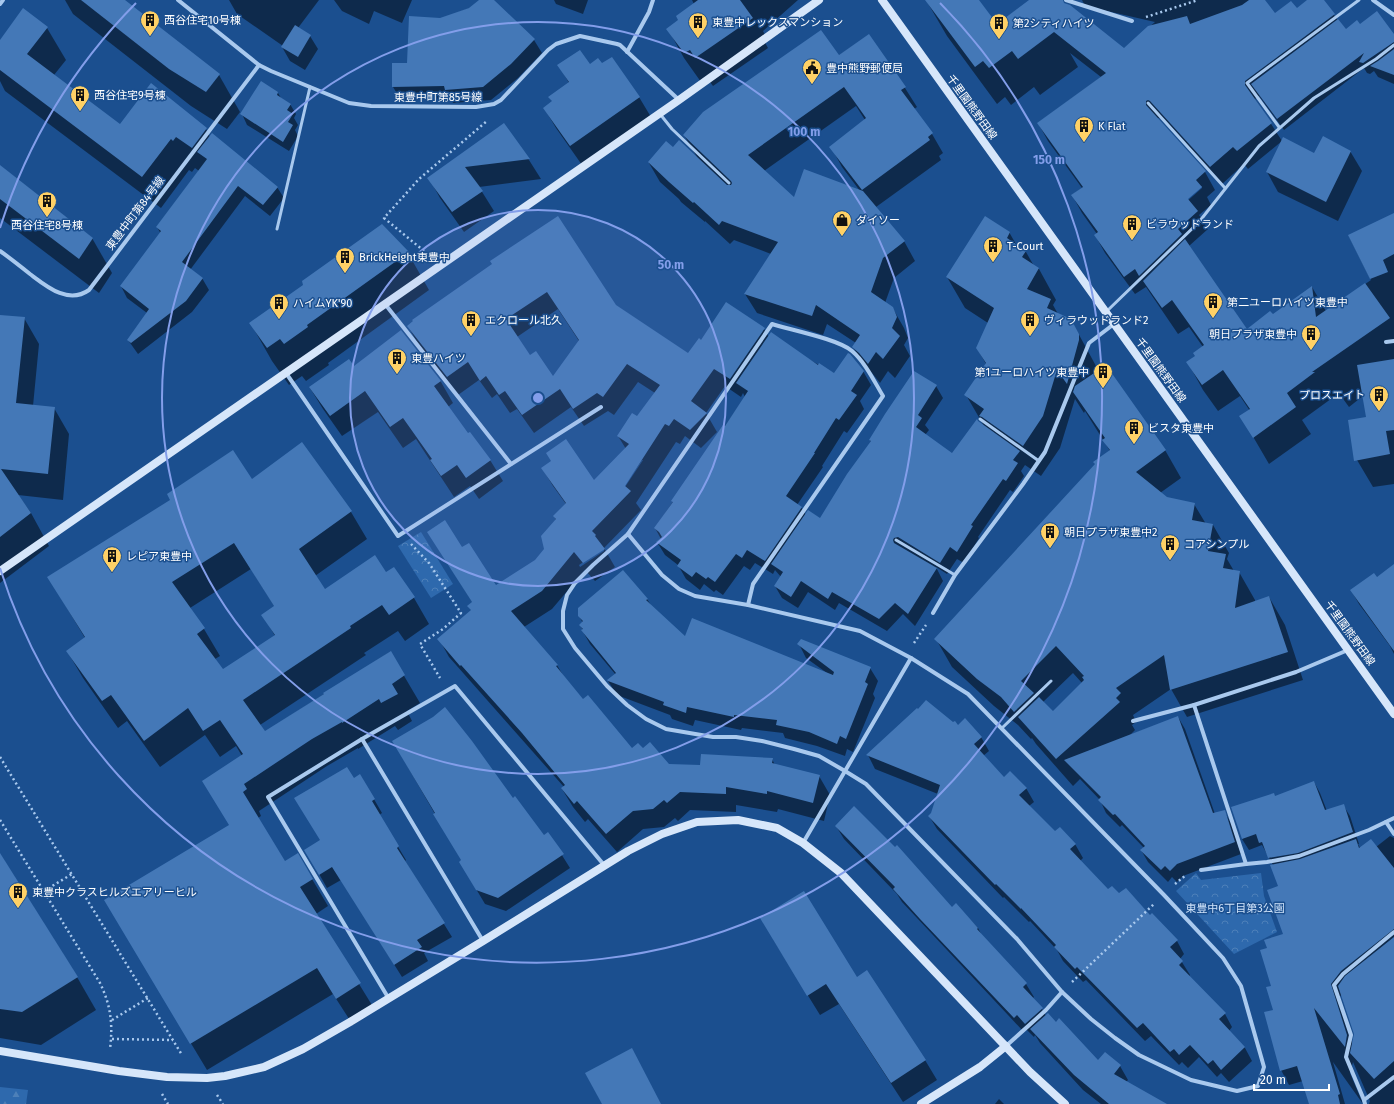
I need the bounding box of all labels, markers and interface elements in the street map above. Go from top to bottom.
building icon: 西谷住宅10号棟 [139,9,161,37]
building icon: 東豊中レックスマンション [687,11,709,39]
building icon: 第2シティハイツ [988,12,1010,40]
place label: 西谷住宅10号棟 [164,14,241,27]
place label: 東豊中レックスマンション [712,16,843,29]
place label: 第2シティハイツ [1013,17,1095,30]
public building icon: 豊中熊野郵便局 [801,57,823,85]
place label: 豊中熊野郵便局 [826,62,903,75]
street label: 千里園熊野田線 [944,72,999,142]
building icon: 西谷住宅9号棟 [69,84,91,112]
place label: 西谷住宅9号棟 [94,89,166,102]
street label: 東豊中町第85号線 [394,91,482,104]
building icon: K Flat [1073,115,1095,143]
place label: K Flat [1098,120,1126,133]
text: 100 m [788,125,820,139]
text: 150 m [1033,153,1065,167]
street label: 東豊中町第84号線 [103,174,167,253]
building icon: 西谷住宅8号棟 [36,190,58,218]
shop icon: ダイソー [831,209,853,237]
building icon: ビラウッドランド [1121,213,1143,241]
place label: ダイソー [856,214,900,227]
place label: ビラウッドランド [1146,218,1234,231]
place label: 西谷住宅8号棟 [11,219,83,232]
building icon: T-Court [982,235,1004,263]
place label: T-Court [1007,240,1044,253]
building icon: BrickHeight東豊中 [334,246,356,274]
place label: BrickHeight東豊中 [359,251,450,264]
text: 50 m [658,258,684,272]
building icon: 第二ユーロハイツ東豊中 [1202,291,1224,319]
building icon: ハイムYK'90 [268,292,290,320]
place label: 第二ユーロハイツ東豊中 [1227,296,1348,309]
place label: ハイムYK'90 [293,297,352,310]
building icon: エクロール北久 [460,309,482,337]
building icon: ヴィラウッドランド2 [1019,309,1041,337]
place label: エクロール北久 [485,314,562,327]
place label: ヴィラウッドランド2 [1044,314,1148,327]
building icon: 朝日プラザ東豊中 [1300,323,1322,351]
place label: 朝日プラザ東豊中 [1209,328,1297,341]
street label: 千里園熊野田線 [1133,335,1188,405]
building icon: 東豊ハイツ [386,347,408,375]
place label: 東豊ハイツ [411,352,466,365]
building icon: 第1ユーロハイツ東豊中 [1092,361,1114,389]
place label: 第1ユーロハイツ東豊中 [974,366,1089,379]
building icon: プロスエイト [1368,384,1390,412]
place label: プロスエイト [1299,389,1365,402]
centre of rings [531,391,545,405]
building icon: ビスタ東豊中 [1123,417,1145,445]
place label: ビスタ東豊中 [1148,422,1214,435]
building icon: 朝日プラザ東豊中2 [1039,521,1061,549]
place label: 朝日プラザ東豊中2 [1064,526,1157,539]
building icon: コアシンプル [1159,533,1181,561]
place label: コアシンプル [1184,538,1249,551]
building icon: レピア東豊中 [101,545,123,573]
place label: レピア東豊中 [126,550,192,563]
street label: 千里園熊野田線 [1322,598,1377,668]
building icon: 東豊中クラスヒルズエアリーヒル [7,881,29,909]
place label: 東豊中クラスヒルズエアリーヒル [32,886,197,899]
park label: 東豊中6丁目第3公園 [1185,902,1285,915]
scale bar [1254,1066,1329,1092]
text: 20 m [1260,1073,1286,1087]

